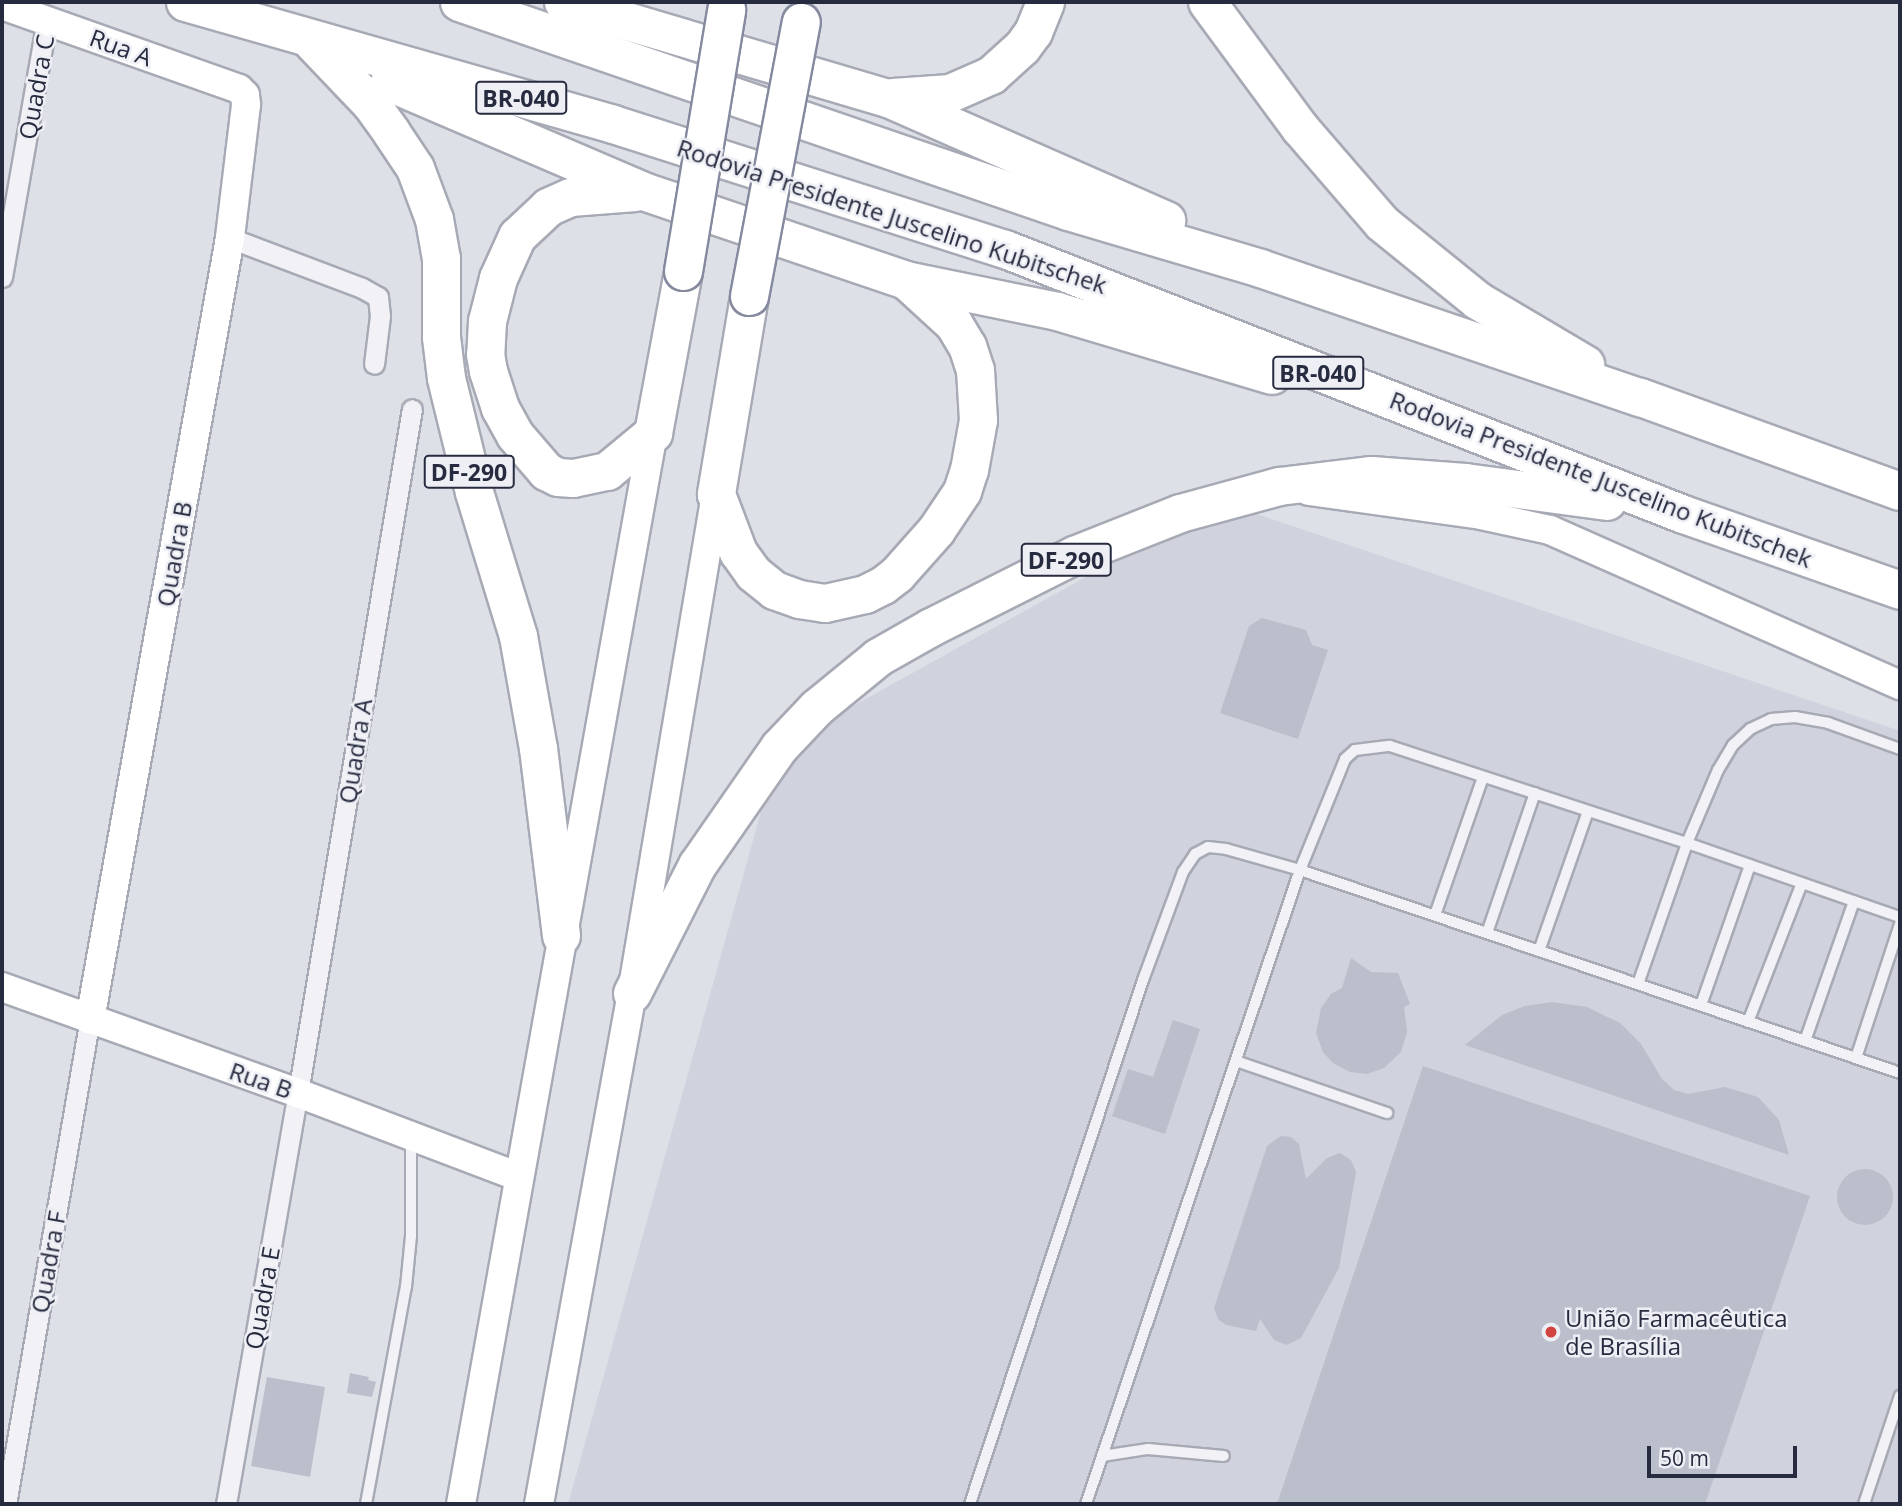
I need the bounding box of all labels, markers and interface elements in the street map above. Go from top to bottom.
street label: Rua A [86,22,156,72]
street label: Quadra C [13,32,59,142]
road number: BR-040 [474,78,568,118]
street label: Rodovia Presidente Juscelino Kubitschek [674,133,1110,299]
road number: BR-040 [1271,354,1365,392]
street label: Rodovia Presidente Juscelino Kubitschek [1386,385,1816,573]
road number: DF-290 [424,452,514,492]
street label: Quadra B [151,499,197,609]
road number: DF-290 [1020,540,1112,580]
street label: Quadra A [332,696,378,806]
street label: Rua B [226,1056,296,1104]
street label: Quadra F [25,1209,71,1315]
street label: Quadra E [239,1244,285,1352]
place label: União Farmacêutica de Brasília [1565,1304,1788,1360]
marker: União Farmacêutica de Brasília [1543,1324,1559,1340]
scale bar [1650,1432,1800,1476]
text: 50 m [1660,1444,1709,1472]

